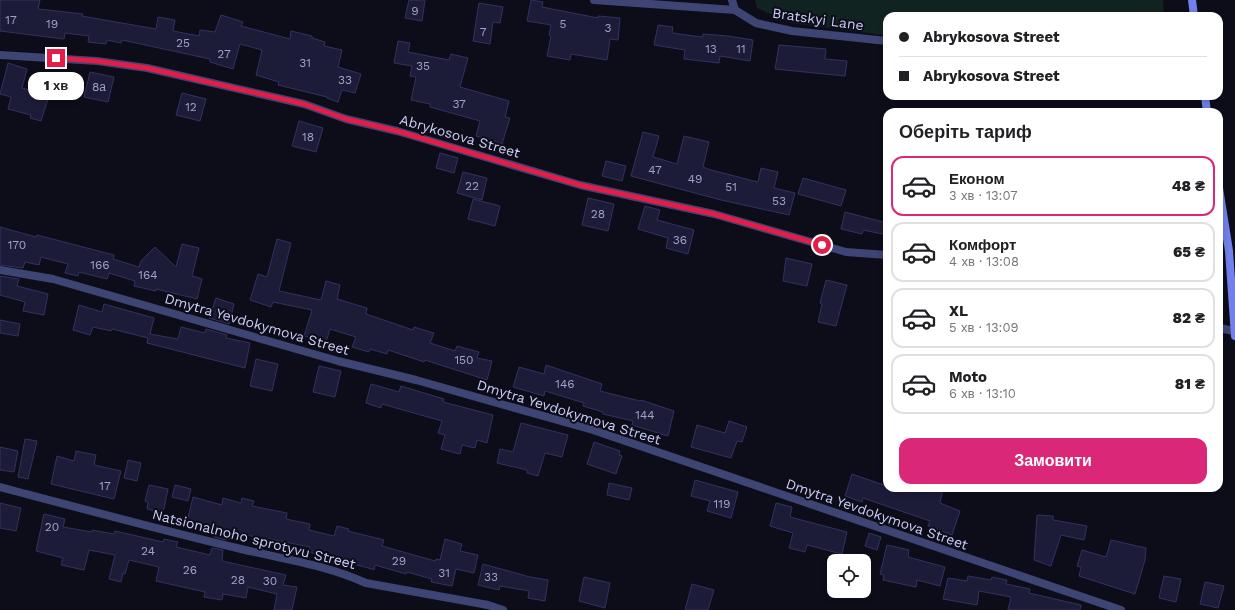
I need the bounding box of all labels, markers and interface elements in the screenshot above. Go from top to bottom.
house number: 9 [411,4,419,18]
street label: Bratskyi Lane [771,5,865,33]
house number: 17 [5,13,17,27]
house number: 19 [46,17,58,31]
house number: 5 [560,17,567,31]
house number: 3 [605,21,612,35]
house number: 7 [480,25,487,39]
text: Abrykosova Street [923,28,1060,46]
house number: 25 [176,36,190,50]
house number: 13 [705,42,717,56]
house number: 11 [736,42,746,56]
house number: 27 [217,47,231,61]
route end [47,49,65,67]
house number: 31 [299,56,311,70]
house number: 35 [416,59,430,73]
text: Abrykosova Street [923,67,1060,85]
callout: 1 хв [28,72,84,100]
house number: 33 [338,73,352,87]
text: 1 хв [44,78,68,93]
house number: 8а [92,80,106,94]
house number: 37 [452,97,466,111]
house number: 12 [185,100,197,114]
street label: Abrykosova Street [398,111,522,161]
text: Оберіть тариф [899,121,1032,142]
house number: 18 [302,130,314,144]
house number: 47 [648,163,662,177]
icon: car [901,168,937,204]
text: Економ [949,170,1005,188]
house number: 49 [688,172,702,186]
text: 48 ₴ [1172,177,1205,195]
house number: 22 [465,179,479,193]
house number: 51 [725,180,737,194]
text: 3 хв · 13:07 [949,188,1018,203]
house number: 53 [772,194,786,208]
house number: 28 [591,207,605,221]
house number: 36 [673,233,687,247]
icon: car [901,234,937,270]
route start [813,236,831,254]
text: Комфорт [949,236,1016,254]
house number: 170 [8,238,26,252]
text: 65 ₴ [1173,243,1205,261]
text: 4 хв · 13:08 [949,254,1019,269]
house number: 166 [90,258,110,272]
house number: 164 [138,268,158,282]
street label: Dmytra Yevdokymova Street [163,290,351,358]
icon: car [901,300,937,336]
text: XL [949,302,968,320]
text: 82 ₴ [1173,309,1205,327]
text: 5 хв · 13:09 [949,320,1019,335]
house number: 150 [454,353,474,367]
icon: car [901,366,937,402]
text: Moto [949,368,987,386]
text: 81 ₴ [1175,375,1205,393]
street label: Dmytra Yevdokymova Street [475,376,663,448]
house number: 146 [555,377,575,391]
text: 6 хв · 13:10 [949,386,1016,401]
house number: 144 [635,408,655,422]
button: Замовити [899,438,1207,484]
street label: Dmytra Yevdokymova Street [784,475,970,553]
house number: 17 [99,479,111,493]
house number: 119 [714,497,730,511]
street label: Natsionalnoho sprotyvu Street [151,506,357,572]
house number: 20 [45,520,59,534]
house number: 24 [141,544,155,558]
house number: 29 [392,554,406,568]
map controls [827,554,871,598]
button: locate [827,554,871,598]
house number: 26 [183,563,197,577]
house number: 31 [438,566,450,580]
house number: 33 [484,570,498,584]
house number: 28 [231,573,245,587]
house number: 30 [263,574,277,588]

